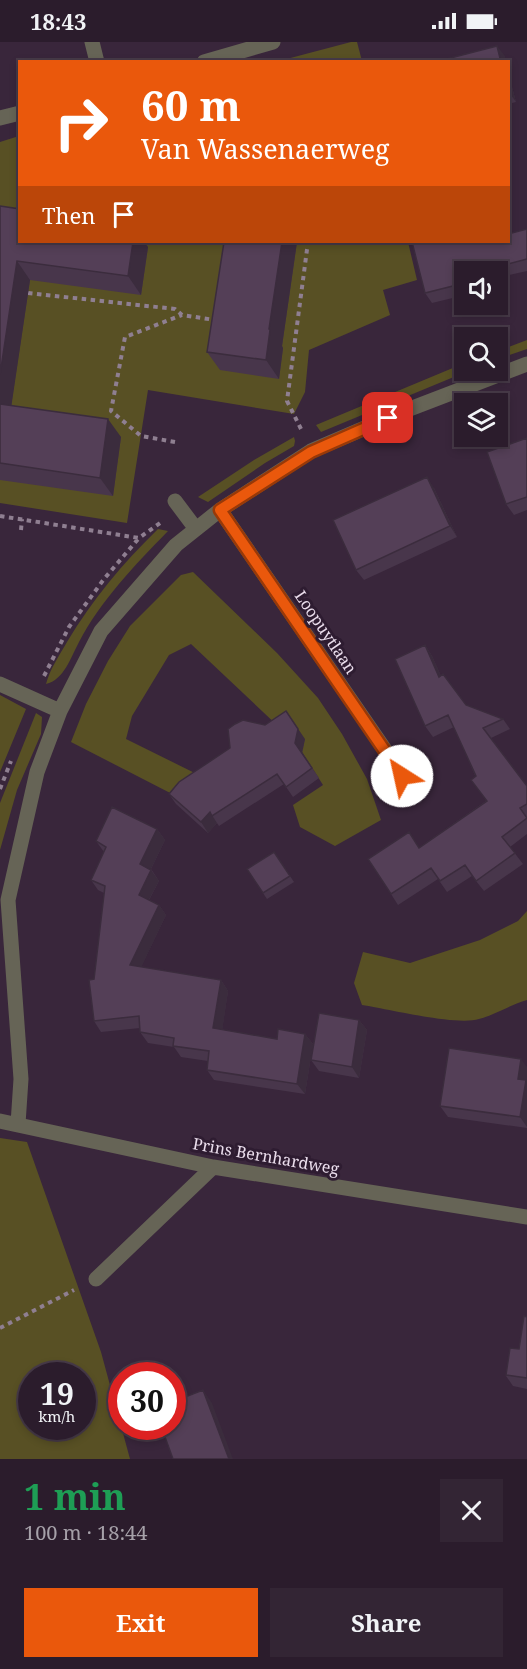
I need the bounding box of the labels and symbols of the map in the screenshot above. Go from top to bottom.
pin [362,392,413,443]
street label: Loopuytlaan [290,586,362,678]
position arrow [370,744,434,808]
street label: Prins Bernhardweg [191,1132,341,1180]
speed limit sign: 30 [108,1362,186,1440]

